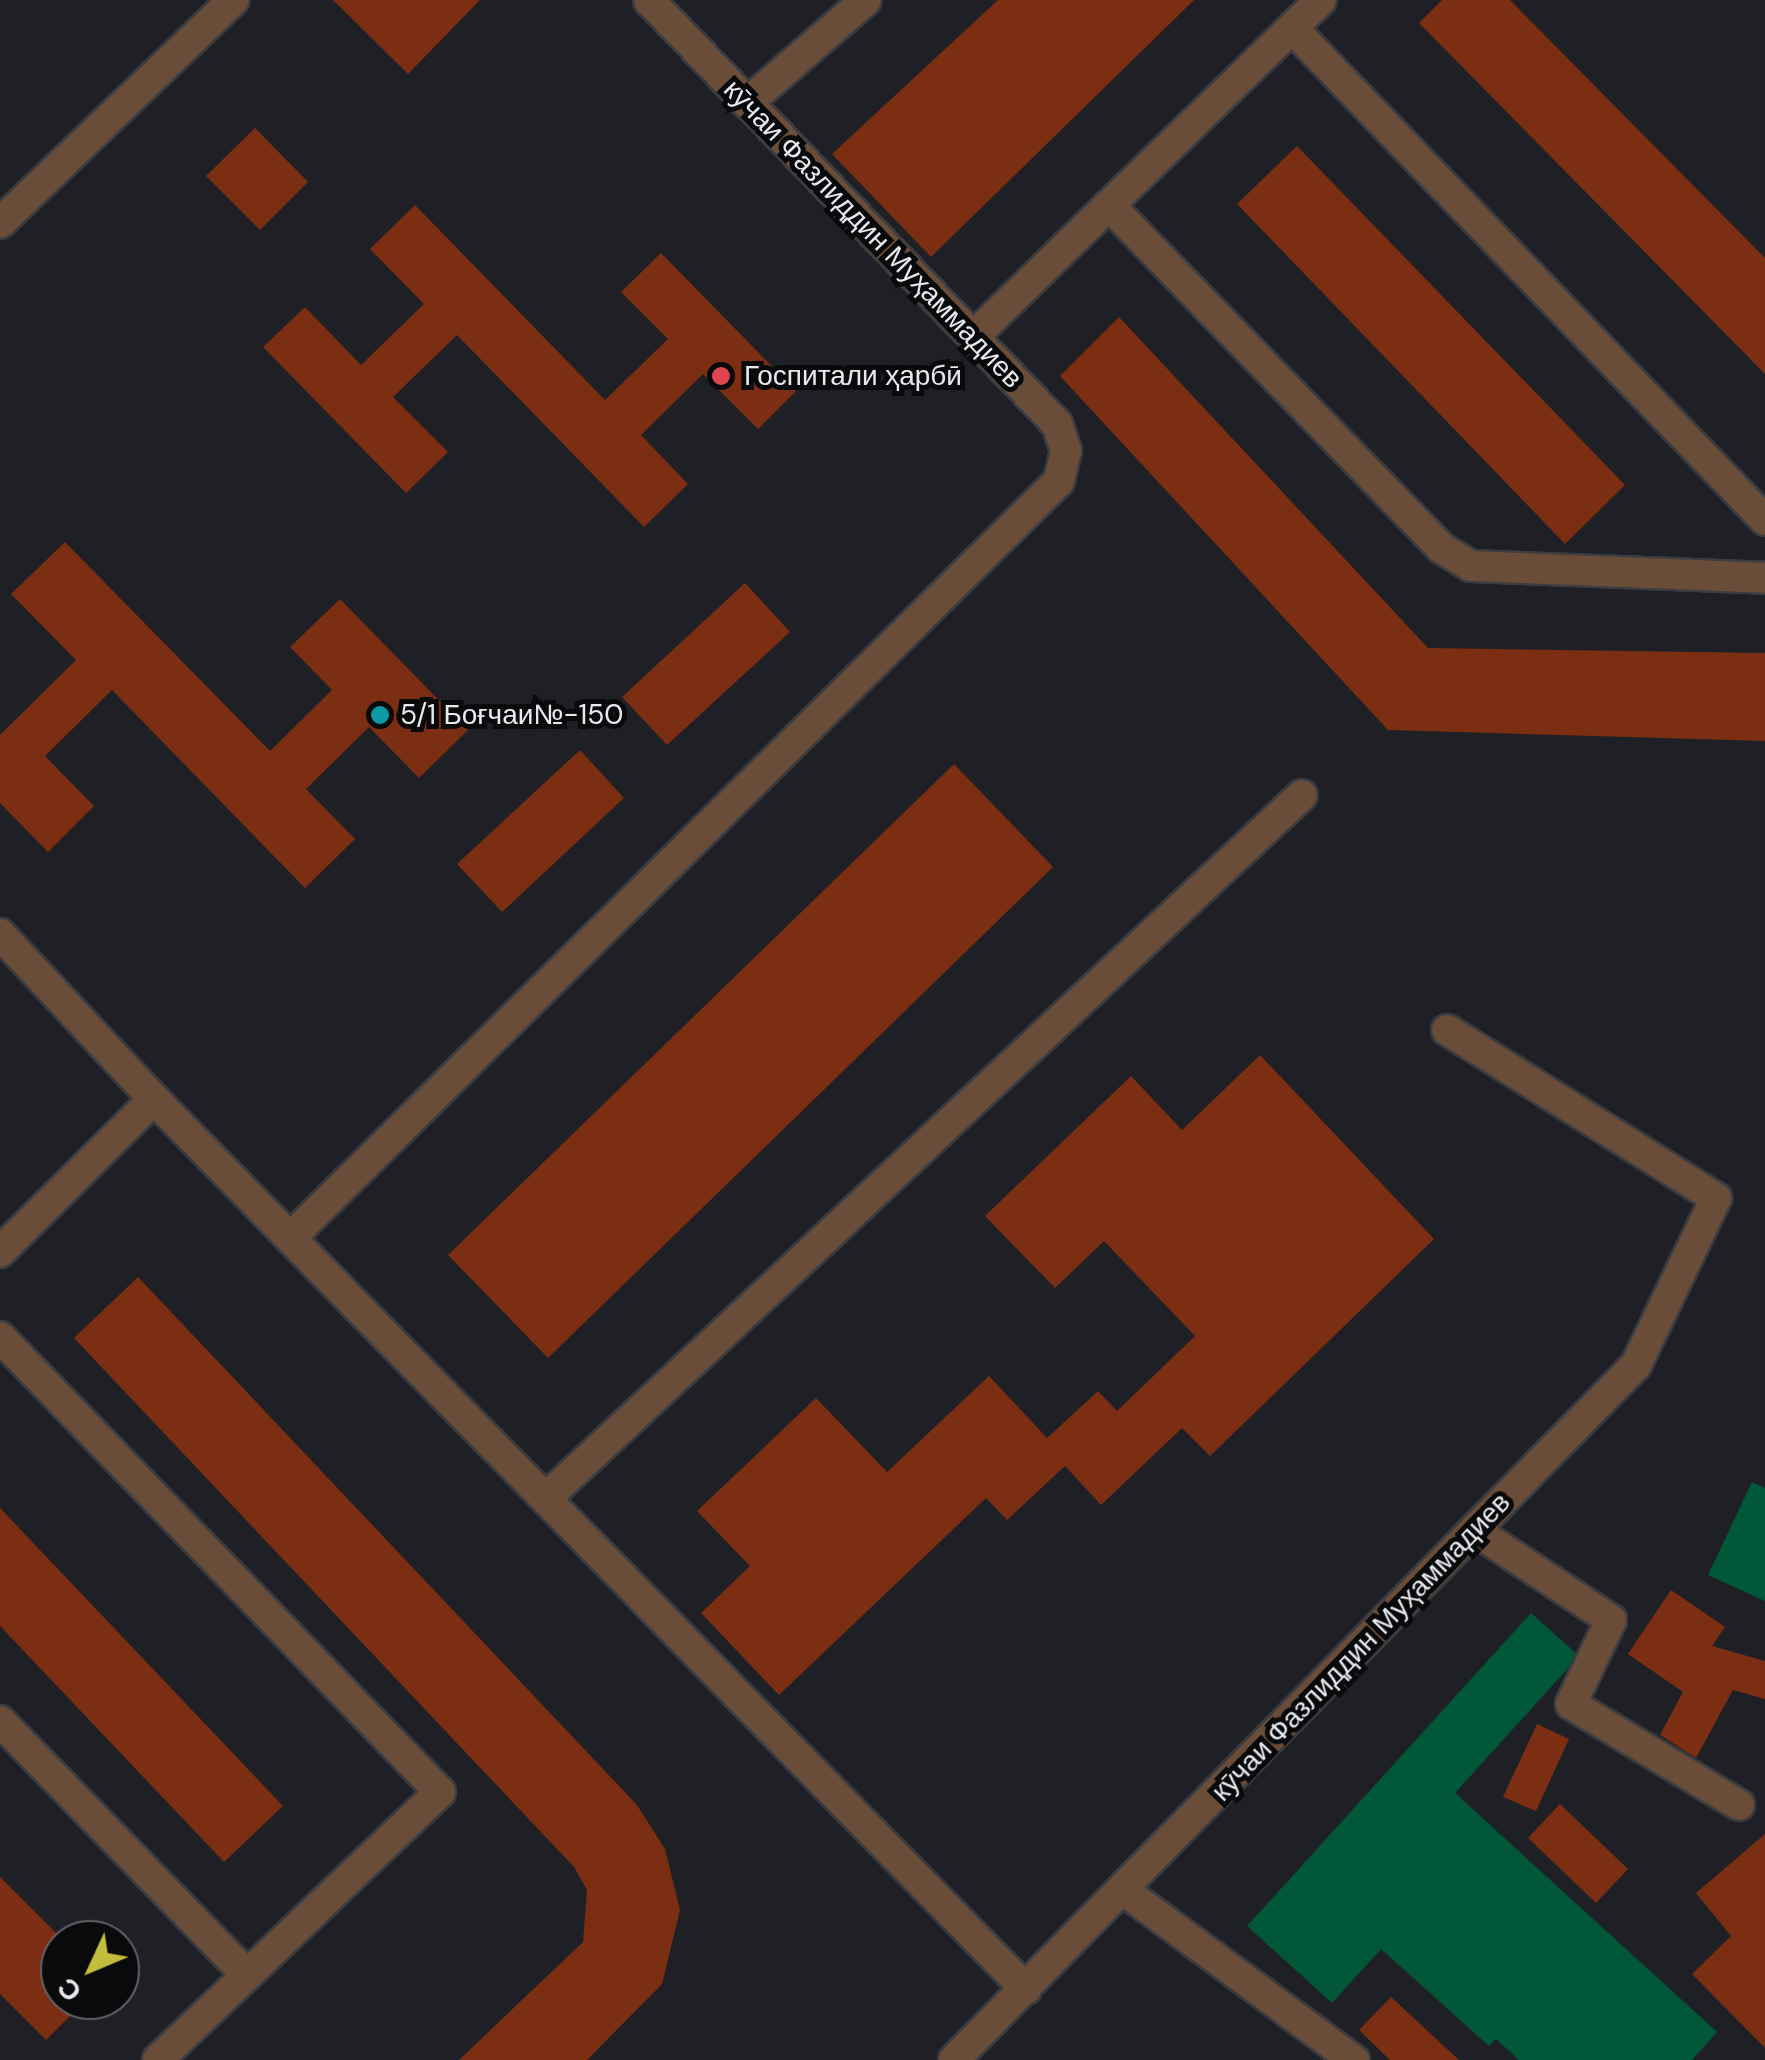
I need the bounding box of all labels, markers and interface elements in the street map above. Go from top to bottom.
street label: кӯчаи Фазлиддин Муҳаммадиев [717,73,1029,395]
place label: Госпитали ҳарбӣ [744,359,962,393]
marker: Госпитали ҳарбӣ [708,363,734,389]
place label: 5/1 Боғчаи№-150 [400,698,624,732]
marker: 5/1 Боғчаи№-150 [369,704,391,726]
street label: кӯчаи Фазлиддин Муҳаммадиев [1205,1486,1517,1808]
north arrow [40,1920,140,2020]
text: С [49,1970,90,2010]

